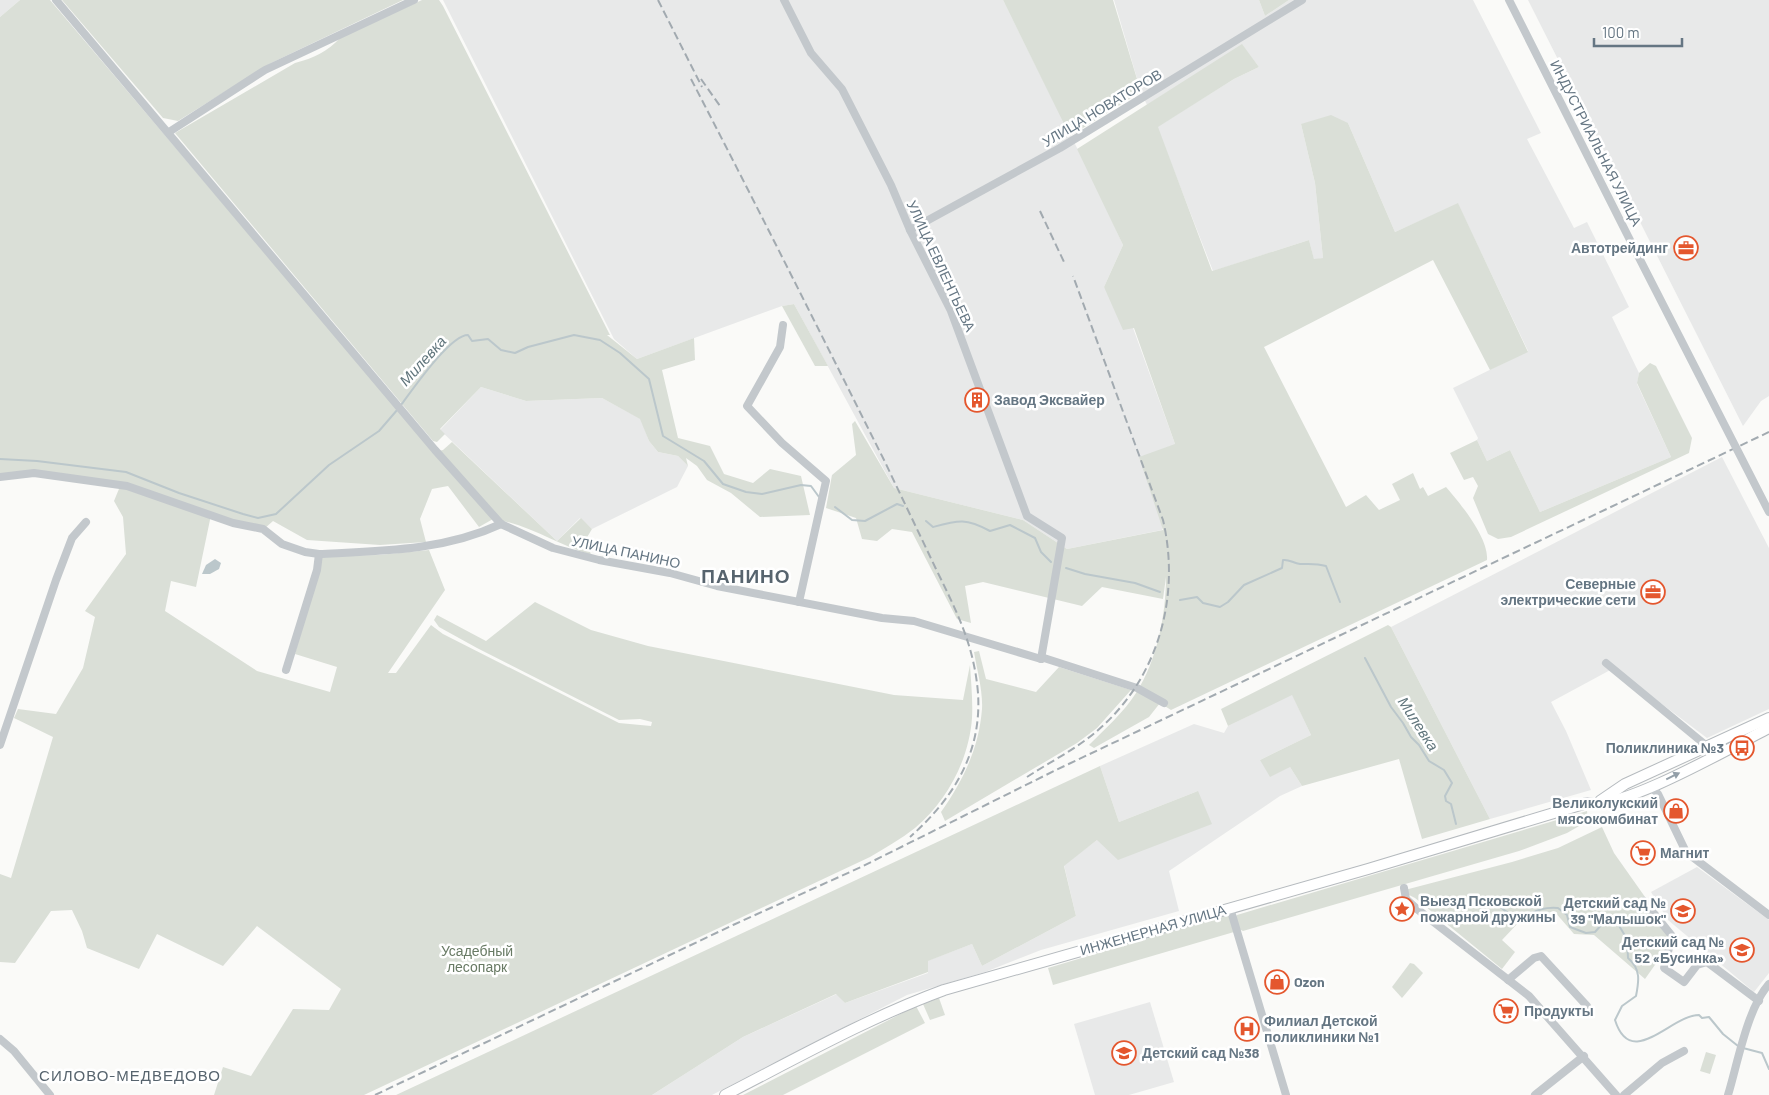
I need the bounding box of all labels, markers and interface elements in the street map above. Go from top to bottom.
scale bar [1594,15,1682,47]
text: 100 m [1602,23,1640,41]
street label: ИНДУСТРИАЛЬНАЯ УЛИЦА [1547,57,1646,229]
street label: УЛИЦА НОВАТОРОВ [1039,65,1165,150]
street label: УЛИЦА ЕВЛЕНТЬЕВА [904,198,980,335]
office icon: Автотрейдинг [1673,235,1699,261]
place label: Автотрейдинг [1571,239,1668,256]
water label: Милевка [395,332,449,389]
building icon: Завод Эксвайер [964,387,990,413]
place label: Завод Эксвайер [994,391,1105,408]
street label: УЛИЦА ПАНИНО [570,532,682,571]
district label: ПАНИНО [701,564,791,587]
place label: Северные электрические сети [1501,575,1636,608]
office icon: Северные электрические сети [1640,579,1666,605]
water label: Милевка [1395,693,1443,754]
bus stop icon: Поликлиника №3 [1729,735,1755,761]
place label: Поликлиника №3 [1606,739,1724,756]
one-way arrow [1666,772,1680,780]
place label: Великолукский мясокомбинат [1552,794,1658,827]
shop icon: Великолукский мясокомбинат [1663,798,1689,824]
supermarket icon: Магнит [1630,840,1656,866]
place label: Магнит [1660,844,1710,861]
place label: Выезд Псковской пожарной дружины [1420,892,1556,925]
place label: Детский сад № 39 "Малышок" [1564,894,1666,927]
place icon: Выезд Псковской пожарной дружины [1389,896,1415,922]
school or university icon: Детский сад № 39 "Малышок" [1670,898,1696,924]
street label: ИНЖЕНЕРНАЯ УЛИЦА [1078,900,1228,958]
place label: Детский сад № 52 «Бусинка» [1622,933,1724,966]
school or university icon: Детский сад № 52 «Бусинка» [1729,937,1755,963]
park label: Усадебный лесопарк [441,942,513,975]
shop icon: Ozon [1264,969,1290,995]
place label: Ozon [1294,973,1325,990]
supermarket icon: Продукты [1493,998,1519,1024]
place label: Продукты [1524,1002,1594,1019]
place label: Филиал Детской поликлиники №1 [1264,1012,1379,1045]
hospital icon: Филиал Детской поликлиники №1 [1234,1016,1260,1042]
school or university icon: Детский сад №38 [1111,1040,1137,1066]
place label: Детский сад №38 [1142,1044,1260,1061]
district label: СИЛОВО-МЕДВЕДОВО [39,1066,221,1084]

